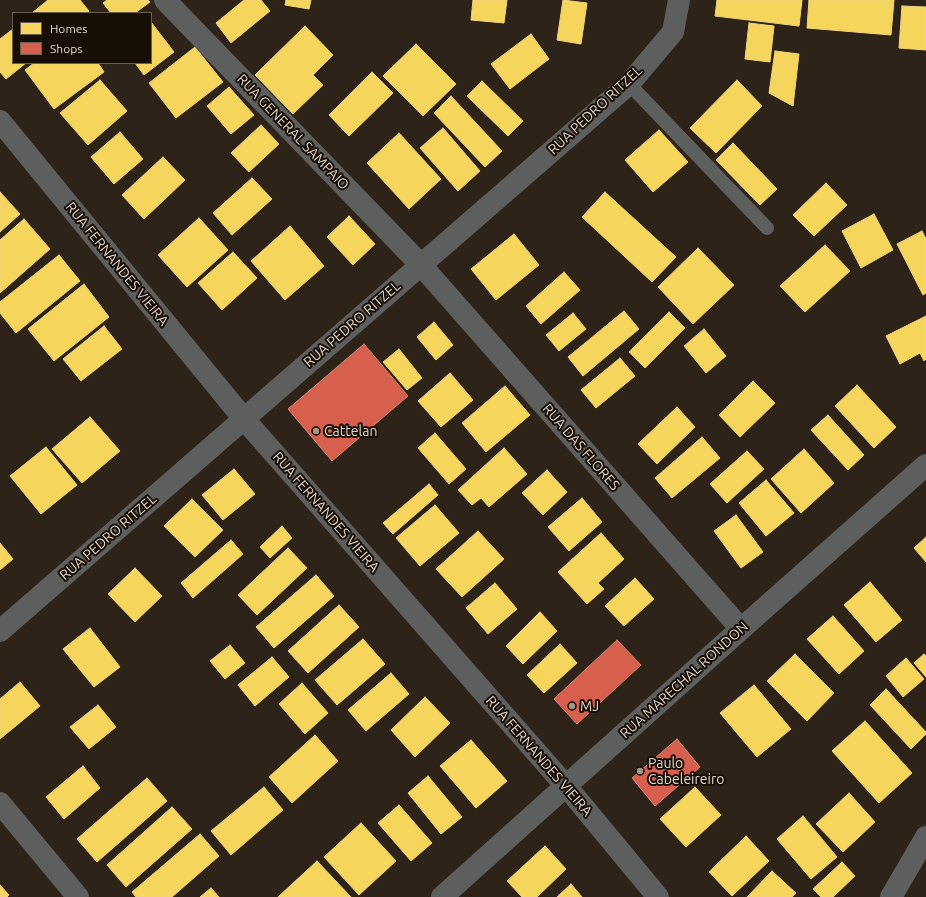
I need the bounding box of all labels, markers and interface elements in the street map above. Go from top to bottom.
legend [12,12,152,64]
text: Homes [50,22,88,35]
text: Shops [50,42,82,55]
street label: RUA PEDRO RITZEL [544,62,646,158]
street label: RUA GENERAL SAMPAIO [233,71,353,193]
street label: RUA FERNANDES VIEIRA [62,199,172,329]
street label: RUA PEDRO RITZEL [300,277,404,371]
street label: RUA DAS FLORES [539,400,623,494]
place label: Cattelan [324,423,377,439]
marker: Cattelan [311,426,321,436]
street label: RUA FERNANDES VIEIRA [269,448,383,576]
street label: RUA PEDRO RITZEL [56,490,160,584]
street label: RUA MARECHAL RONDON [617,618,751,742]
street label: RUA FERNANDES VIEIRA [482,692,596,820]
place label: MJ [580,698,599,714]
marker: MJ [567,701,577,711]
place label: Paulo Cabeleireiro [648,755,724,788]
marker: Paulo Cabeleireiro [635,766,645,776]

